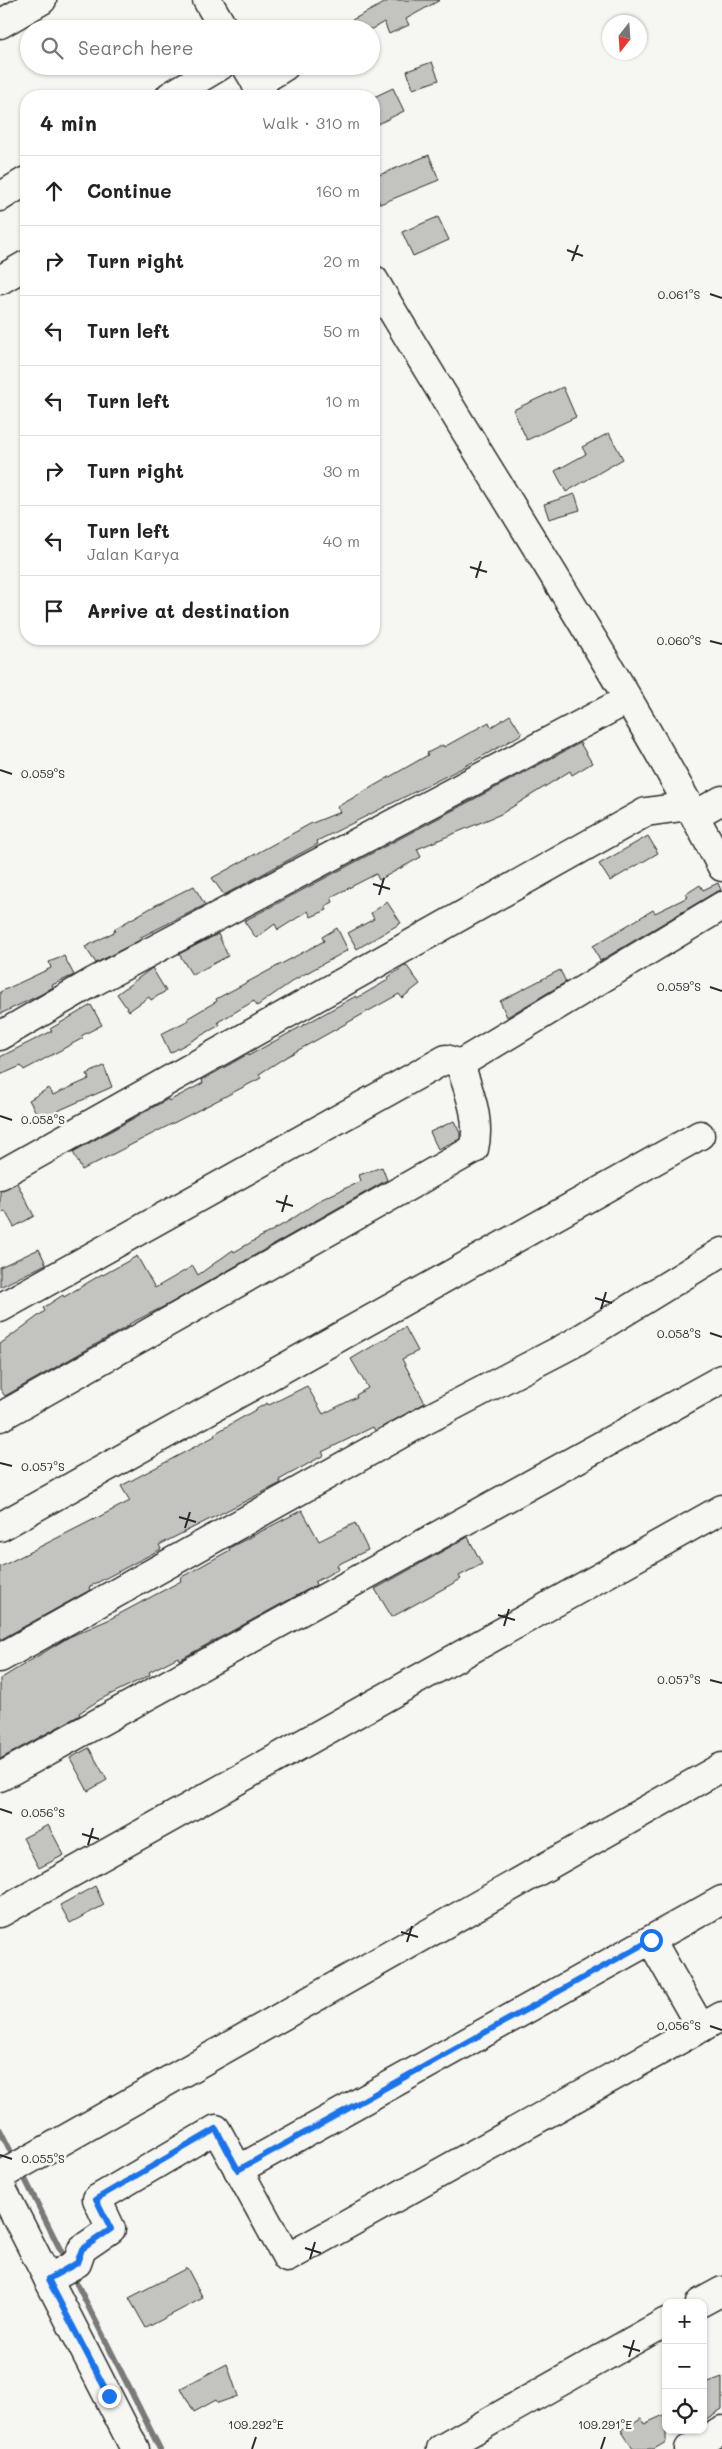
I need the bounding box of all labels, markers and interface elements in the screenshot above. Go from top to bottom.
north arrow [602,15,647,60]
search box [20,20,380,75]
icon: search [38,34,66,62]
text: Search here [78,35,194,60]
text: 4 min [40,109,97,136]
text: Walk · 310 m [262,112,360,133]
icon: ahead [40,177,68,205]
text: Continue [87,178,172,203]
text: 160 m [315,180,360,201]
icon: right [40,247,68,275]
text: Turn right [87,248,184,273]
text: 20 m [323,250,360,271]
text: 0.061°S [658,286,700,302]
icon: left [40,317,68,345]
text: Turn left [87,318,170,343]
text: 50 m [323,320,360,341]
icon: left [40,387,68,415]
text: Turn left [87,388,170,413]
text: 10 m [325,390,360,411]
icon: right [40,457,68,485]
text: Turn right [87,458,184,483]
text: 30 m [323,460,360,481]
text: Turn left [87,518,170,543]
icon: left [40,527,68,555]
text: 40 m [323,530,360,551]
text: Jalan Karya [87,543,180,564]
icon: arrive [40,597,68,625]
text: Arrive at destination [87,598,290,623]
text: 0.060°S [657,632,701,648]
text: 0.059°S [21,765,65,781]
text: 0.059°S [657,978,701,994]
text: 0.058°S [21,1111,65,1127]
text: 0.058°S [657,1325,701,1341]
text: 0.057°S [21,1458,65,1474]
text: 0.057°S [657,1671,701,1687]
text: 0.056°S [21,1804,65,1820]
route start [640,1929,663,1952]
text: 0.056°S [657,2017,701,2033]
text: 0.055°S [21,2150,65,2166]
map controls [662,2299,707,2434]
button: + [662,2299,707,2344]
button: − [662,2344,707,2389]
route end [98,2385,121,2408]
button: locate [662,2389,707,2434]
text: 109.292°E [228,2416,284,2432]
text: 109.291°E [578,2416,632,2432]

